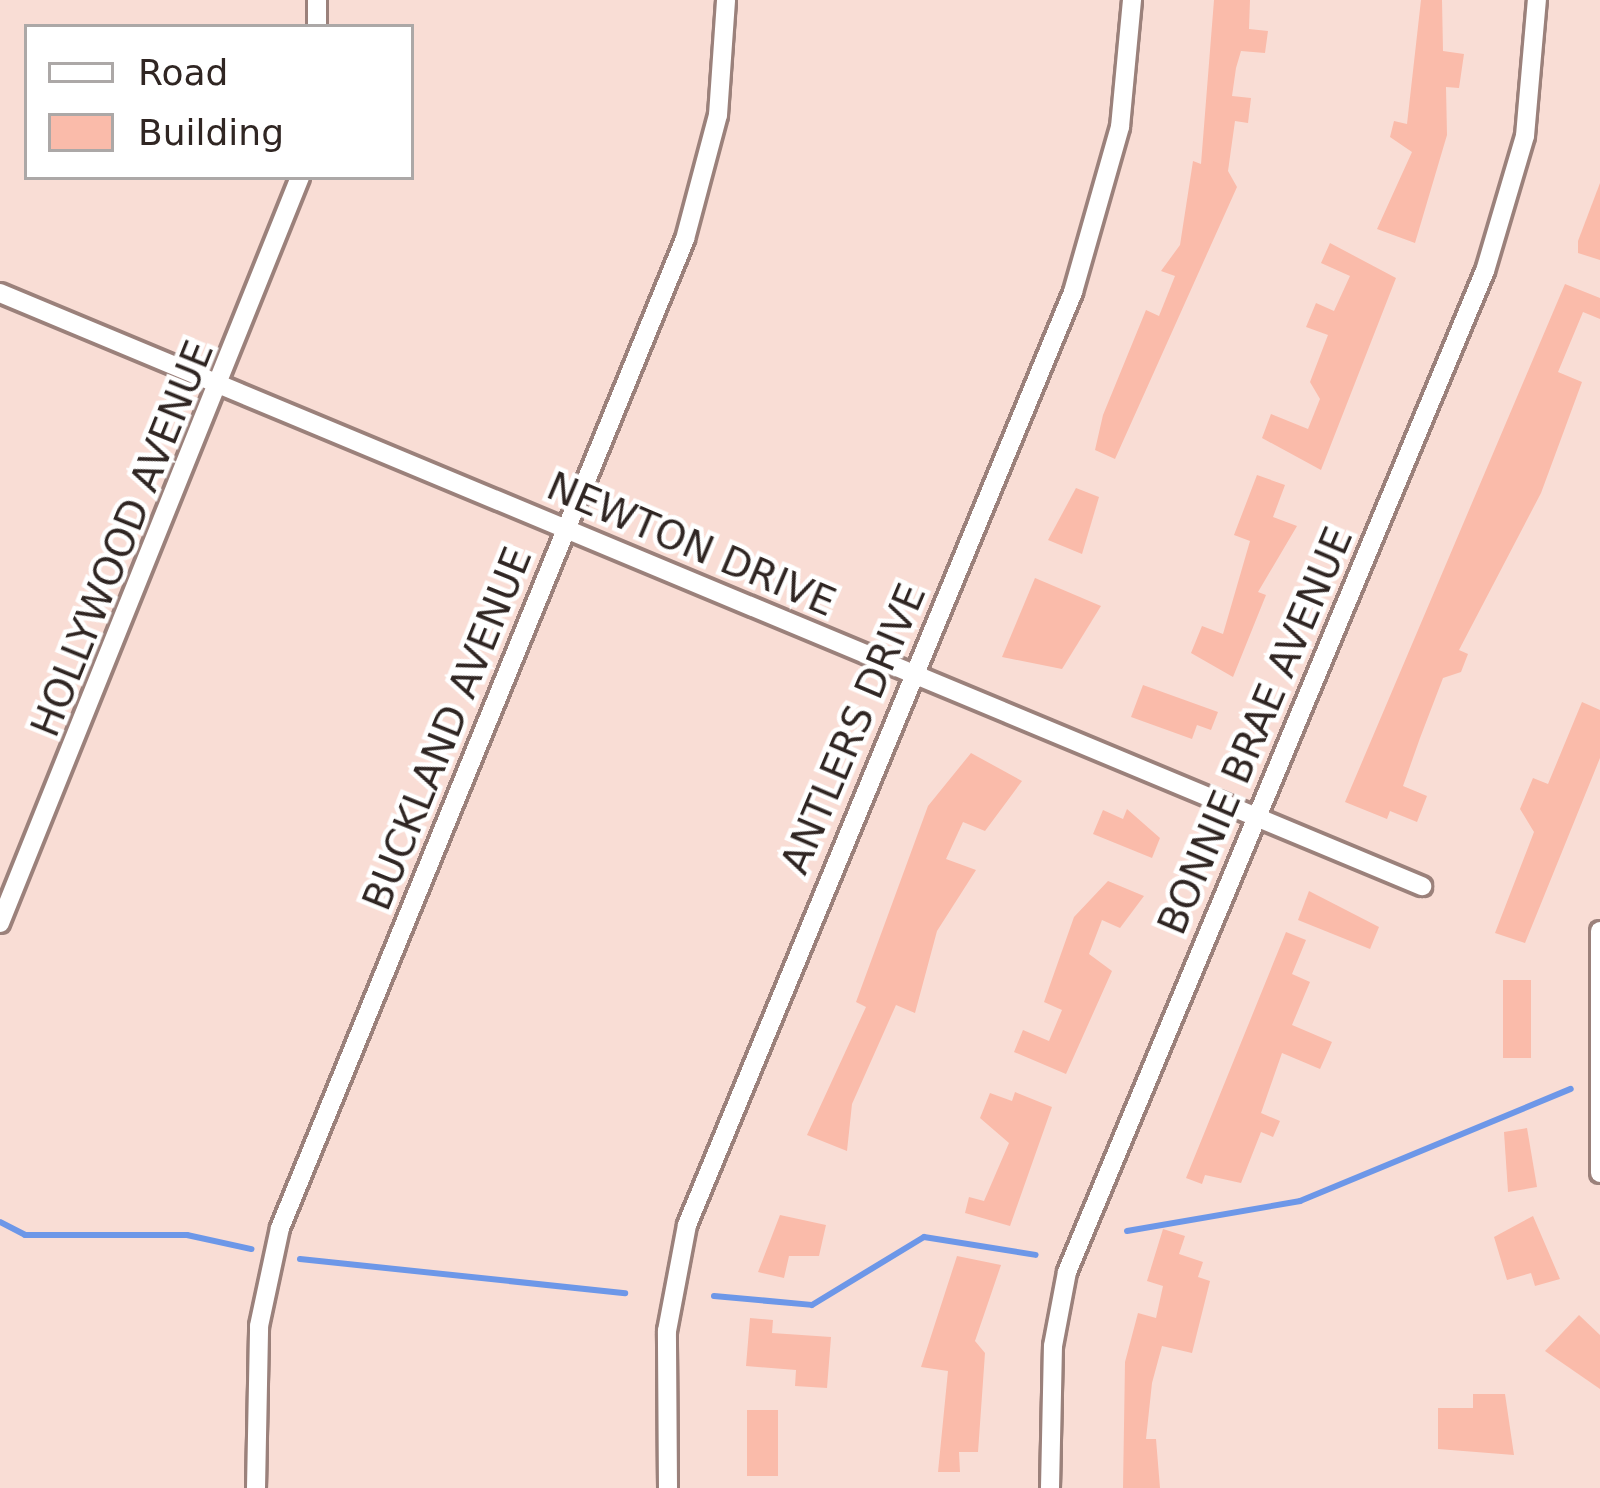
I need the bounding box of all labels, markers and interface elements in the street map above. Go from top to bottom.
legend [24,24,414,180]
text: Road [138,52,228,93]
text: Building [138,112,284,153]
street label: HOLLYWOOD AVENUE [22,334,224,744]
street label: NEWTON DRIVE [540,463,842,627]
street label: BONNIE BRAE AVENUE [1149,520,1363,942]
street label: BUCKLAND AVENUE [354,541,542,917]
street label: ANTLERS DRIVE [772,577,936,881]

